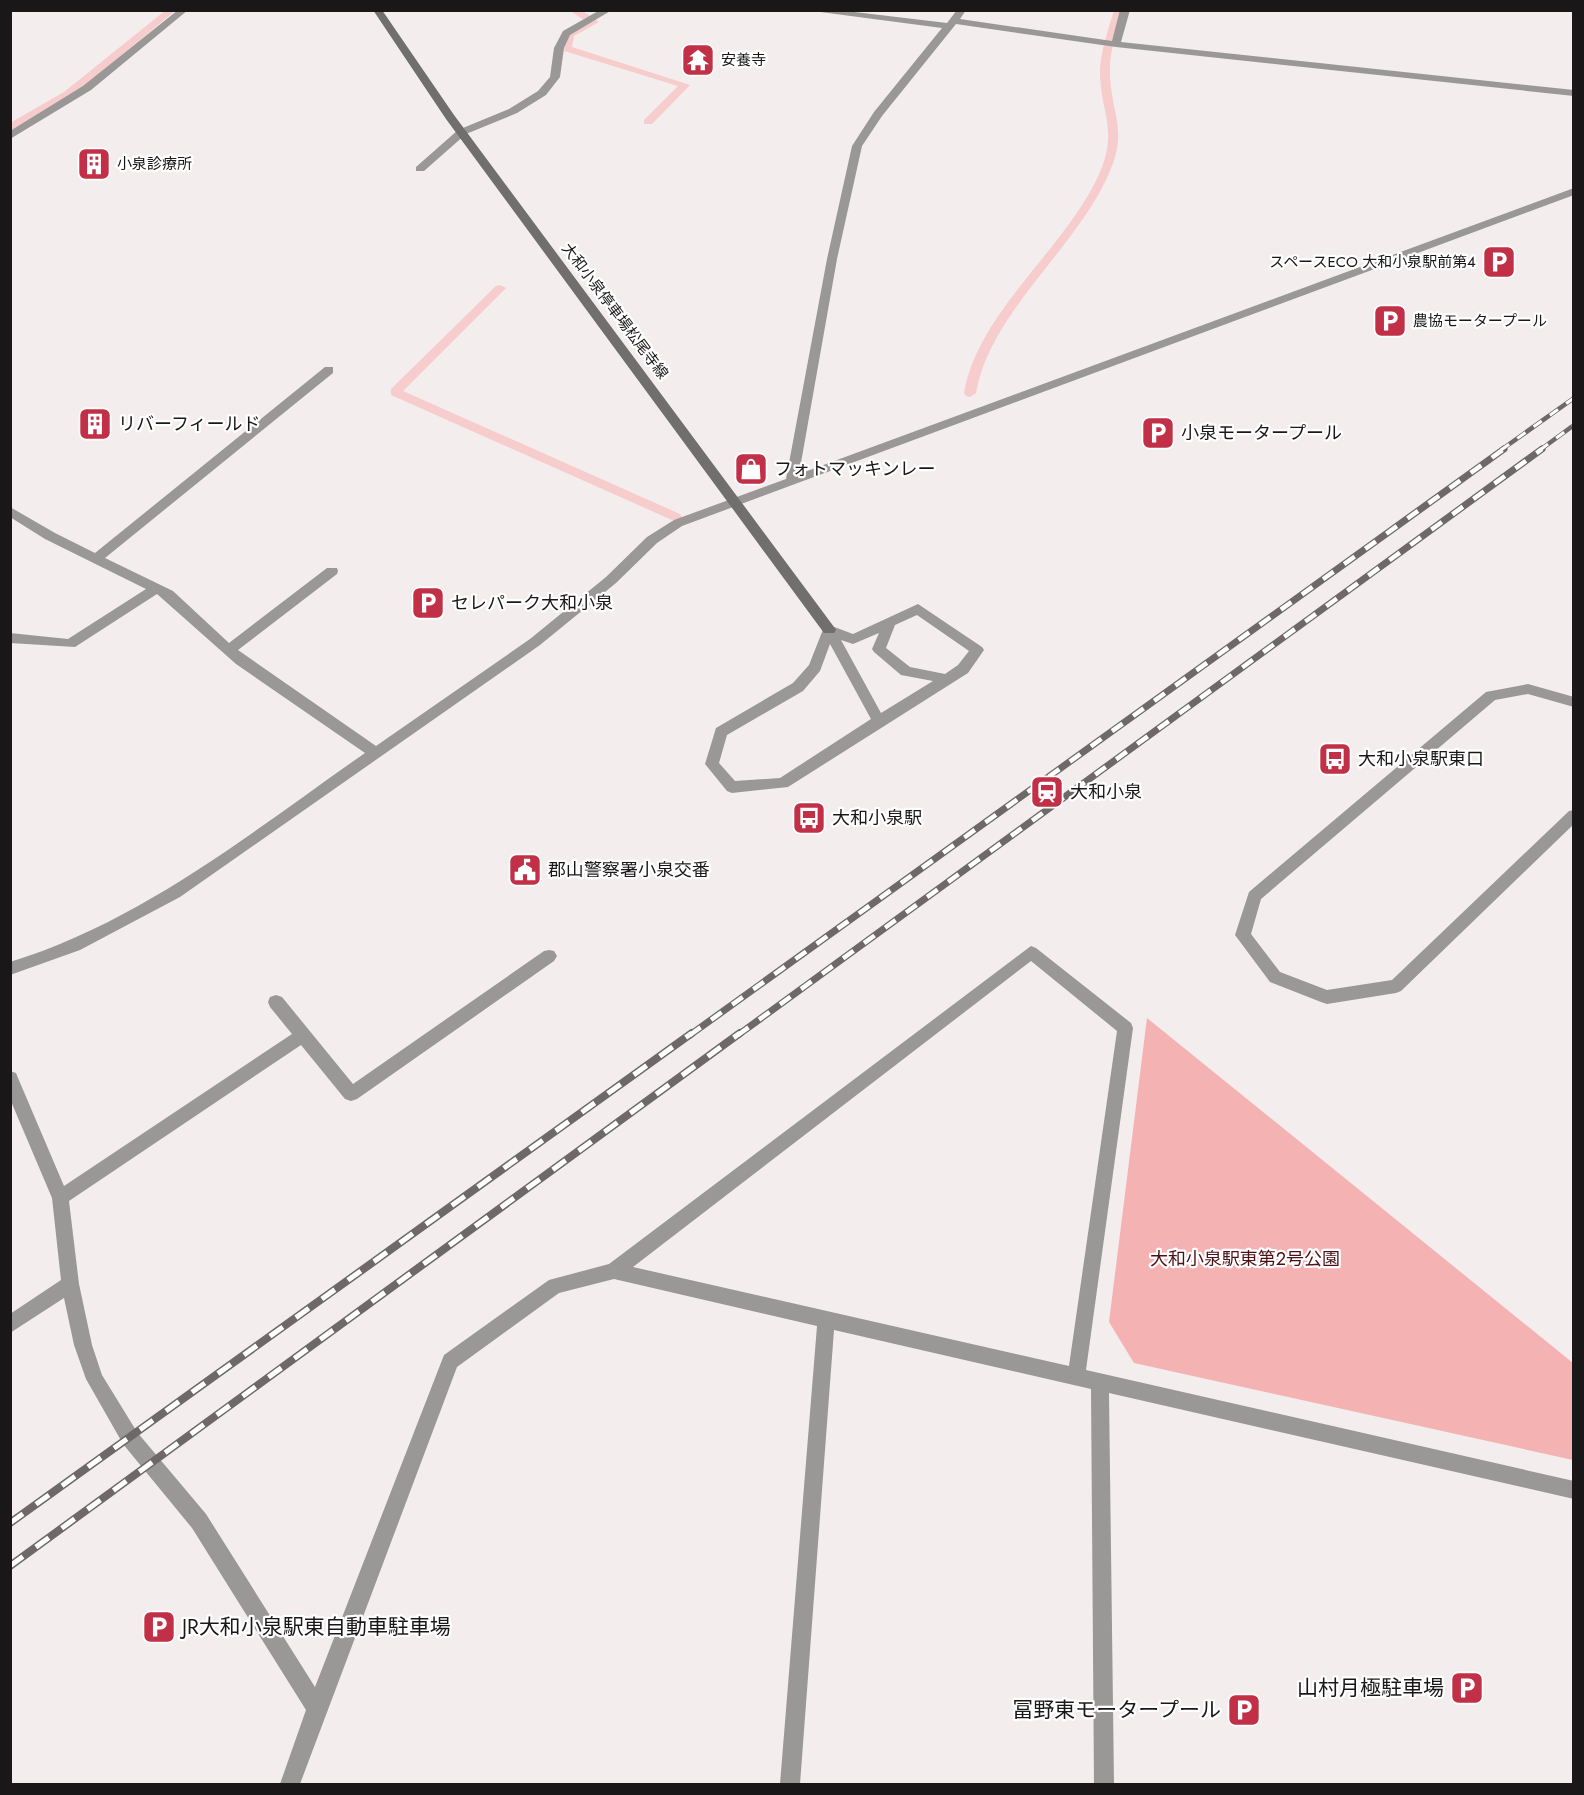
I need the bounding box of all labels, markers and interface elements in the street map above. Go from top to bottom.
temple icon: 安養寺 [680,42,716,78]
place label: 安養寺 [721,49,766,71]
building icon: 小泉診療所 [76,146,112,182]
place label: 小泉診療所 [117,153,192,175]
street label: 大和小泉停車場松尾寺線 [557,238,673,384]
parking icon: スペースECO 大和小泉駅前第４ [1481,244,1517,280]
place label: スペースECO 大和小泉駅前第４ [1269,251,1476,273]
parking icon: 農協モータープール [1372,303,1408,339]
place label: 農協モータープール [1413,310,1547,332]
building icon: リバーフィールド [77,406,113,442]
place label: リバーフィールド [118,411,261,437]
parking icon: 小泉モータープール [1140,415,1176,451]
place label: 小泉モータープール [1181,420,1342,446]
shop icon: フォトマッキンレー [733,451,769,487]
place label: フォトマッキンレー [774,456,935,482]
parking icon: セレパーク大和小泉 [410,585,446,621]
place label: セレパーク大和小泉 [451,590,613,616]
bus stop icon: 大和小泉駅東口 [1317,741,1353,777]
place label: 大和小泉駅東口 [1358,746,1484,772]
station icon: 大和小泉 [1029,774,1065,810]
place label: 大和小泉 [1070,779,1142,805]
bus stop icon: 大和小泉駅 [791,800,827,836]
place label: 大和小泉駅 [832,805,922,831]
public building icon: 郡山警察署小泉交番 [507,852,543,888]
place label: 郡山警察署小泉交番 [548,857,710,883]
park label: 大和小泉駅東第2号公園 [1150,1246,1340,1272]
parking icon: JR大和小泉駅東自動車駐車場 [141,1609,177,1645]
place label: JR大和小泉駅東自動車駐車場 [179,1612,451,1642]
parking icon: 山村月極駐車場 [1449,1670,1485,1706]
place label: 山村月極駐車場 [1297,1673,1444,1703]
parking icon: 冨野東モータープール [1226,1692,1262,1728]
place label: 冨野東モータープール [1012,1695,1221,1725]

